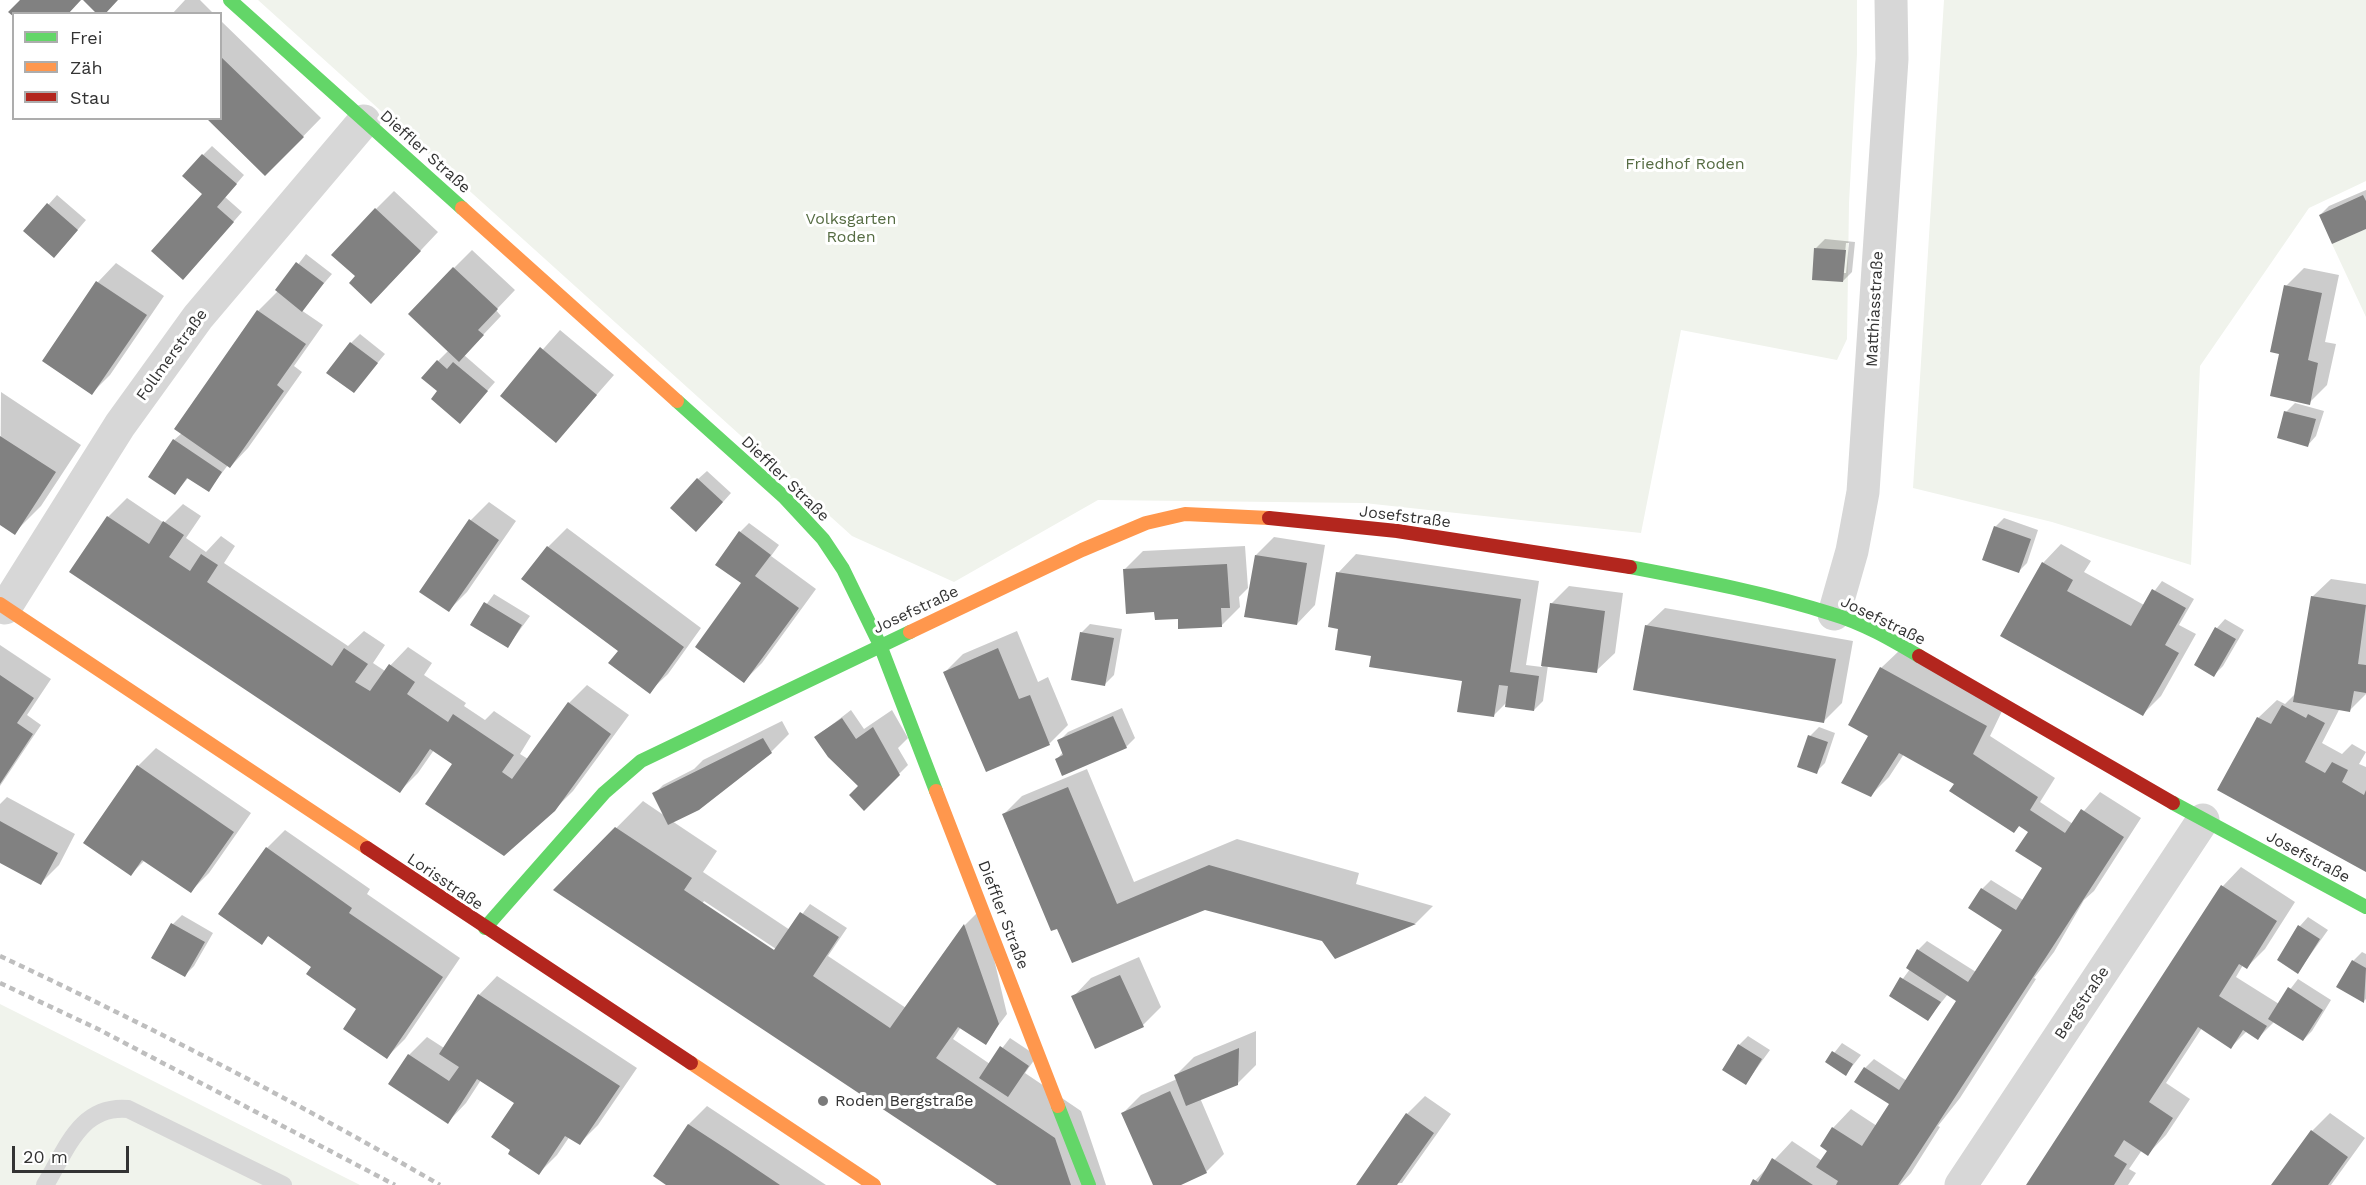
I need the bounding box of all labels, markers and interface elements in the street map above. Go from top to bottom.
legend [12,12,222,120]
text: Frei [70,27,102,48]
text: Zäh [70,57,103,78]
text: Stau [70,87,110,108]
street label: Dieffler Straße [376,106,474,198]
park label: Friedhof Roden [1625,154,1745,174]
park label: Volksgarten Roden [806,209,896,247]
street label: Matthiasstraße [1862,251,1888,367]
street label: Follmerstraße [132,305,212,405]
street label: Dieffler Straße [737,432,833,526]
street label: Josefstraße [1358,502,1452,532]
street label: Josefstraße [870,582,962,638]
street label: Josefstraße [1837,592,1929,650]
street label: Josefstraße [2263,827,2353,887]
street label: Lorisstraße [403,850,487,914]
street label: Dieffler Straße [973,858,1033,972]
street label: Bergstraße [2051,963,2113,1043]
place label: Roden Bergstraße [835,1091,974,1111]
marker: Roden Bergstraße [816,1094,830,1108]
scale bar [15,1134,132,1172]
text: 20 m [23,1146,68,1167]

